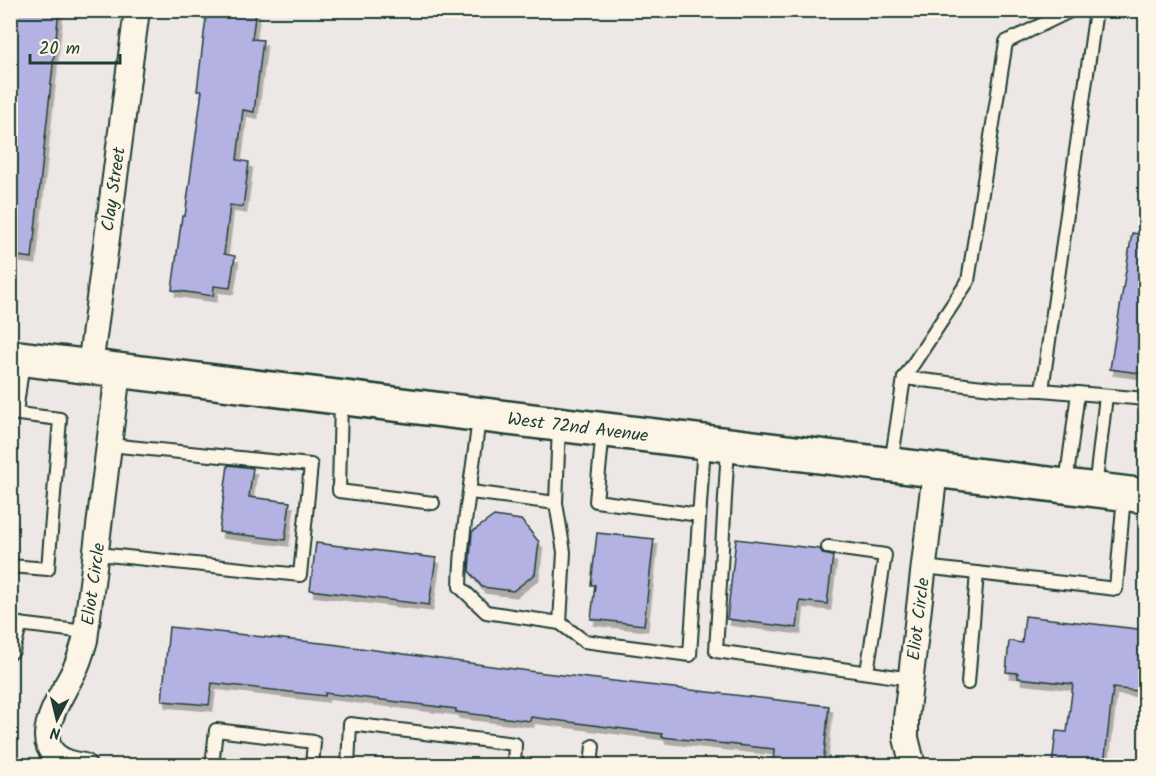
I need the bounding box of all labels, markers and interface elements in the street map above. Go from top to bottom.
scale bar [30,27,120,65]
text: 20 m [39,35,80,64]
street label: Clay Street [94,144,135,233]
street label: West 72nd Avenue [506,405,650,452]
street label: Eliot Circle [74,541,115,627]
street label: Eliot Circle [900,576,939,662]
north arrow [27,689,87,749]
text: N [49,719,62,745]

